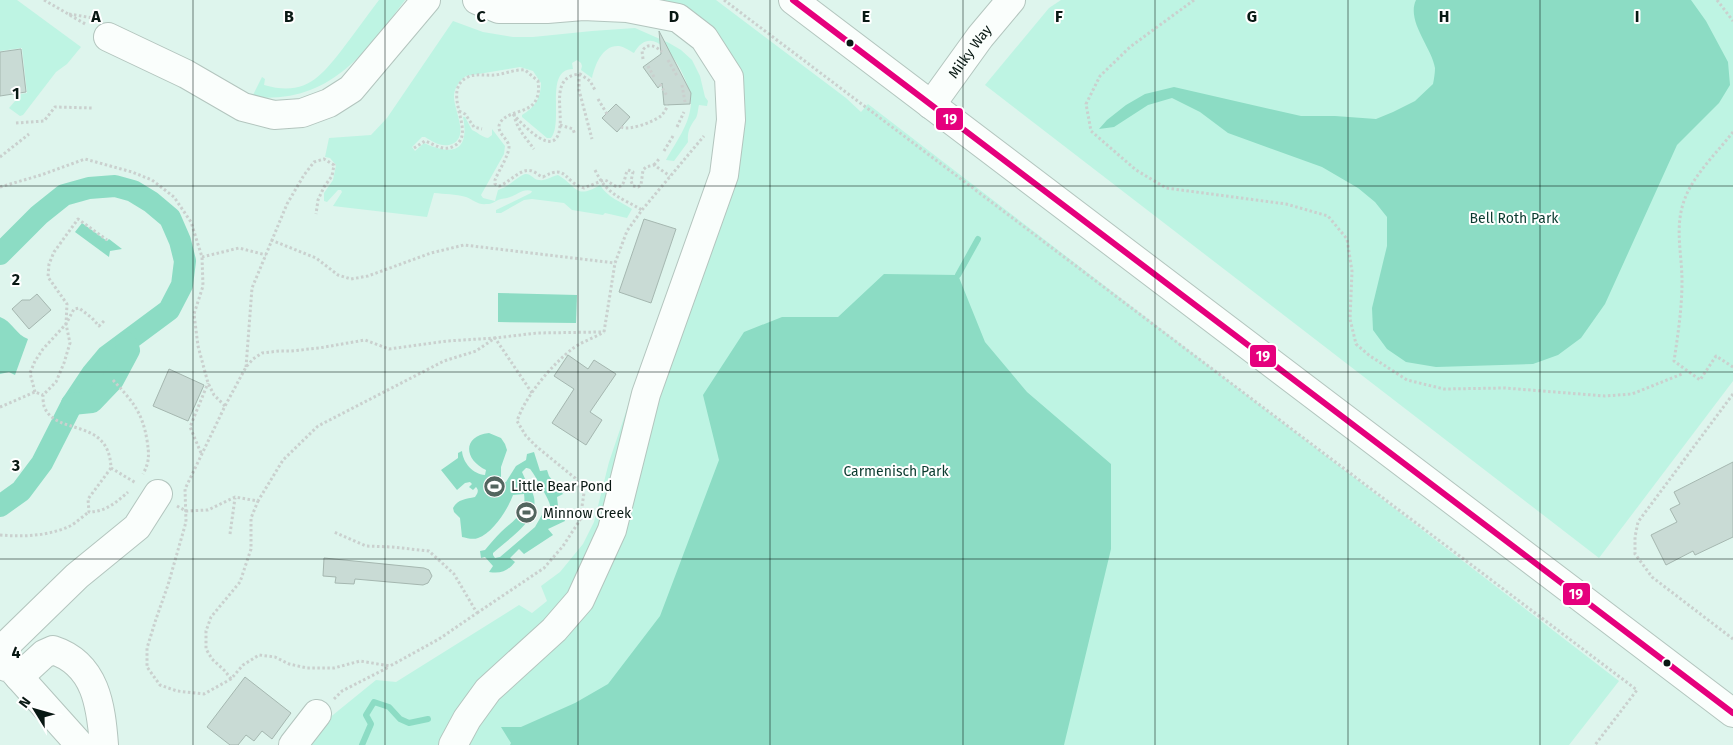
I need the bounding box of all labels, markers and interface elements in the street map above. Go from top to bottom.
text: A [90,7,101,26]
text: B [284,7,294,26]
text: C [476,7,486,26]
text: D [669,7,679,26]
text: E [862,7,870,26]
text: F [1055,7,1063,26]
text: G [1247,7,1257,26]
text: H [1439,7,1449,26]
text: I [1635,7,1639,26]
street label: Milky Way [945,22,996,82]
unlabelled marker [845,38,855,48]
text: 1 [12,84,20,103]
line badge: 19 [935,107,964,131]
text: 19 [943,111,957,128]
park label: Bell Roth Park [1469,210,1559,227]
text: 2 [12,270,20,289]
line badge: 19 [1249,344,1277,368]
text: 19 [1256,348,1270,365]
text: 3 [11,456,20,475]
park label: Carmenisch Park [843,463,949,480]
sports icon: Little Bear Pond [483,474,507,498]
place label: Little Bear Pond [511,478,612,495]
sports icon: Minnow Creek [515,501,539,525]
place label: Minnow Creek [543,505,632,522]
line badge: 19 [1562,582,1591,606]
text: 19 [1569,586,1583,603]
text: 4 [11,643,21,662]
unlabelled marker [1662,658,1672,668]
north arrow [10,685,60,735]
text: N [15,694,35,711]

